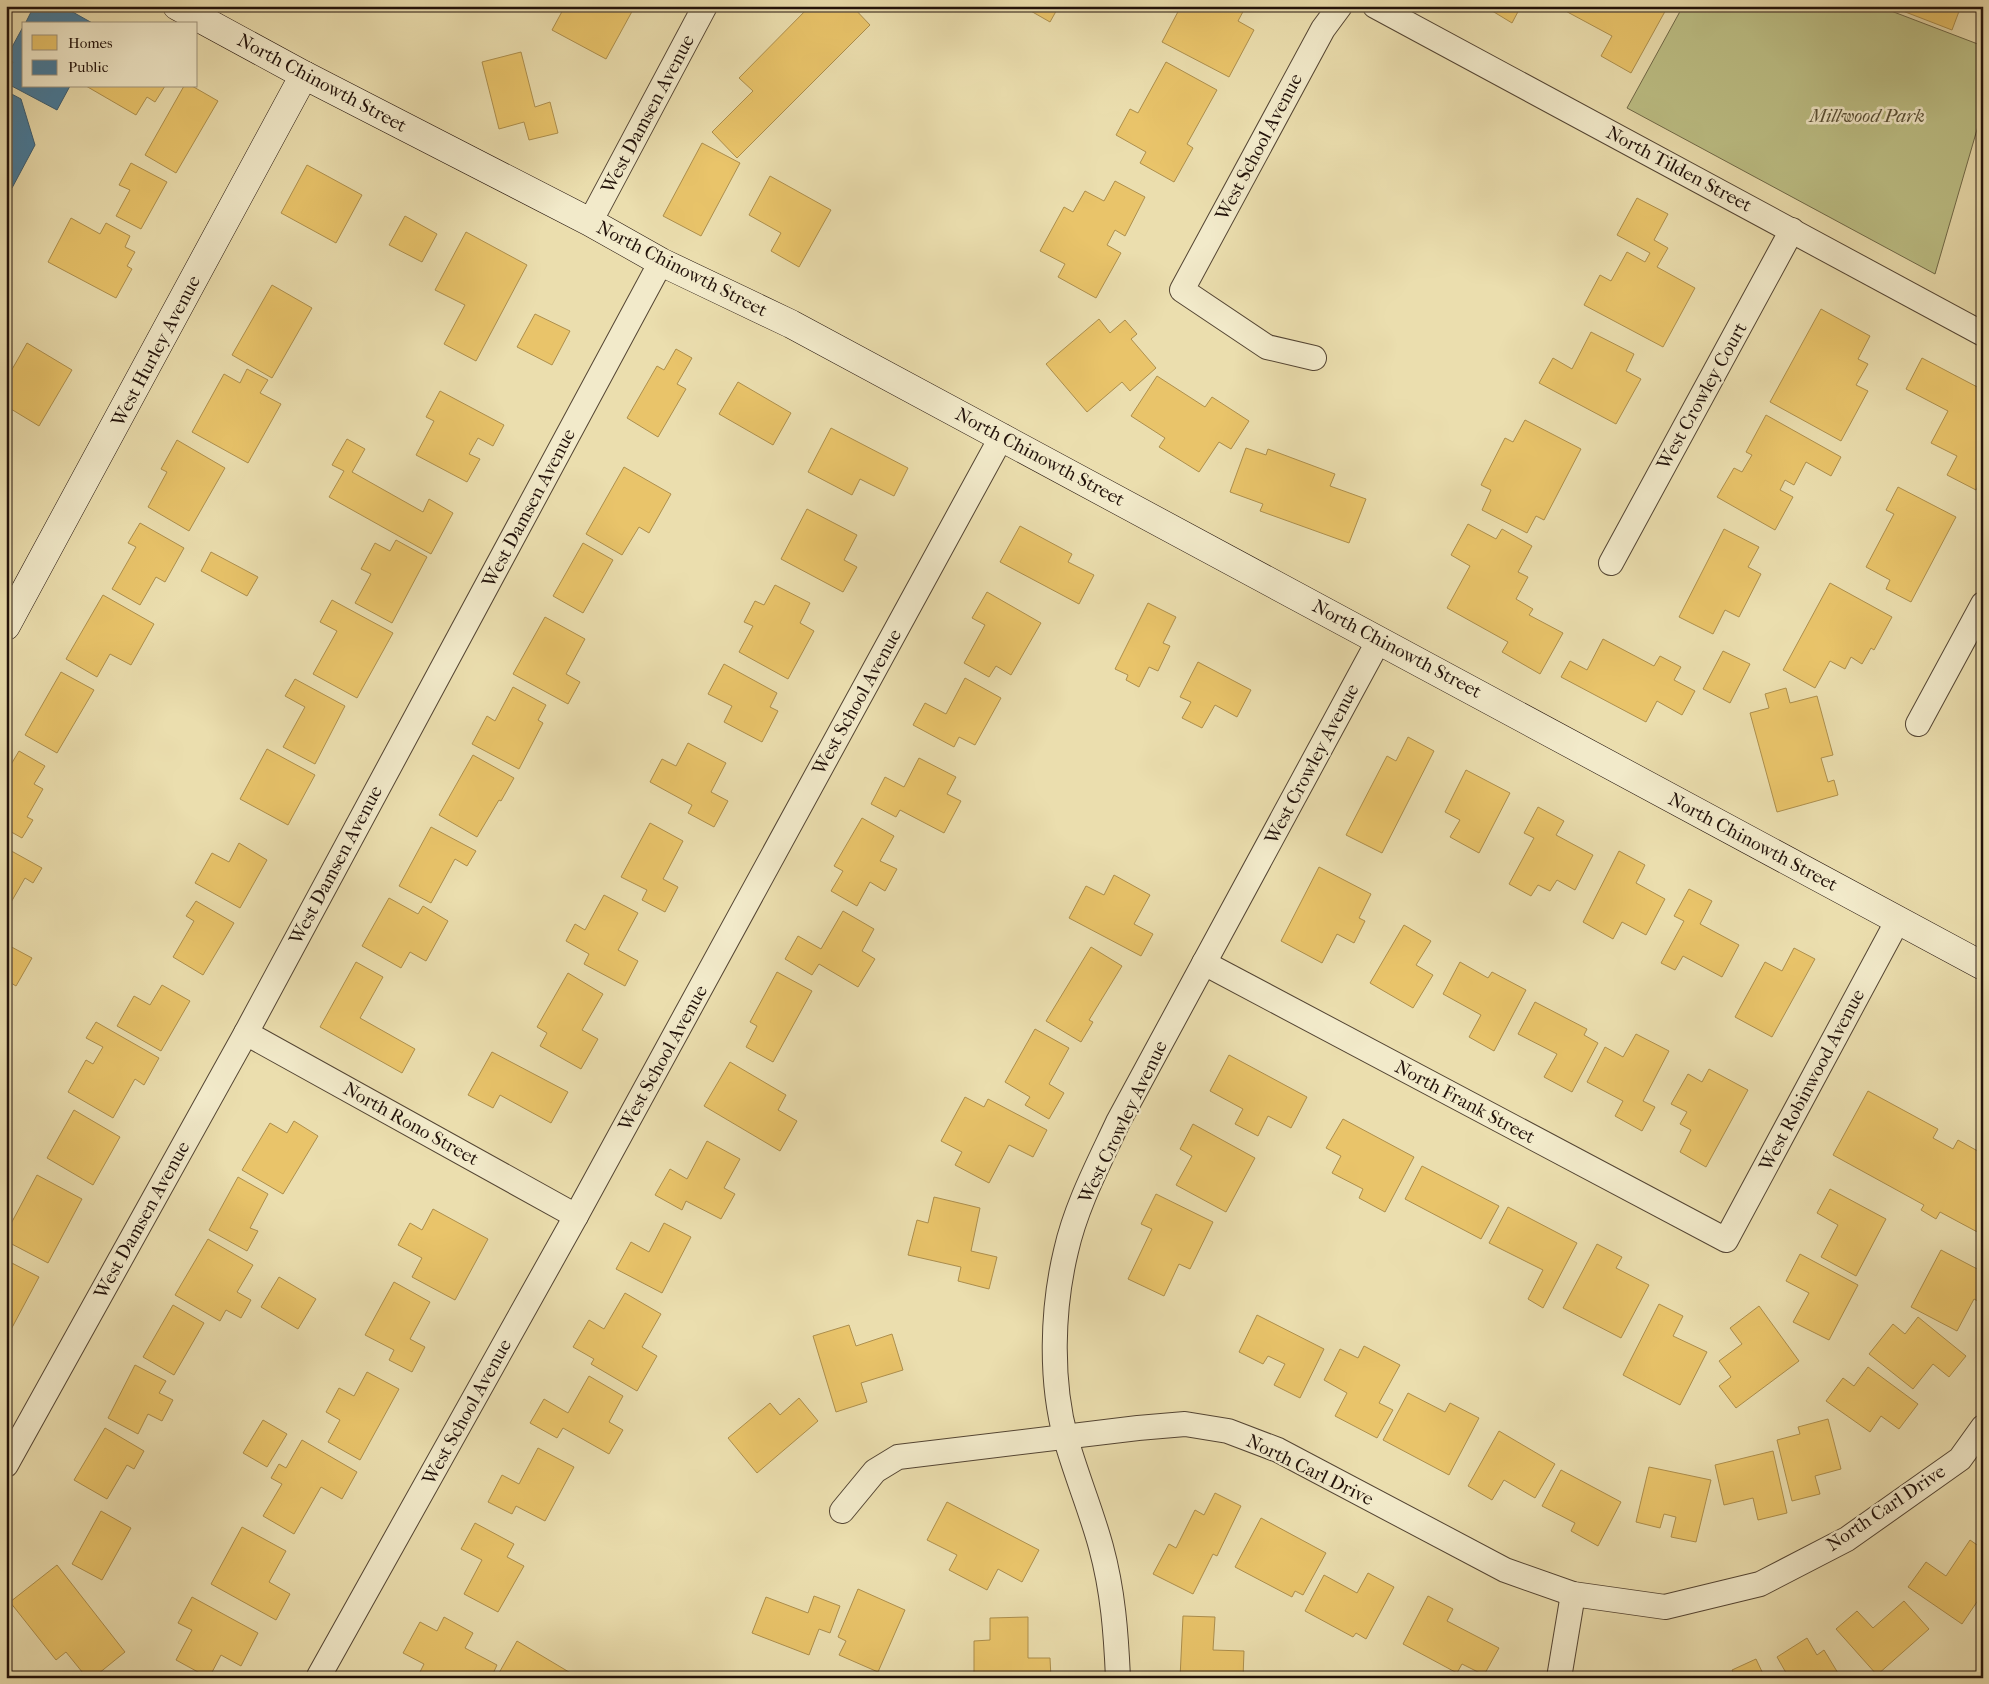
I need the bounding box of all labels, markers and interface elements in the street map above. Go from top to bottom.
legend [22,22,198,88]
street label: North Chinowth Street [234,29,411,137]
street label: West Damsen Avenue [596,31,699,198]
text: Homes [68,34,113,52]
text: Public [68,58,109,76]
street label: West School Avenue [1211,70,1307,225]
park label: Millwood Park [1807,105,1925,127]
street label: North Tilden Street [1603,121,1756,217]
street label: North Chinowth Street [593,216,771,322]
street label: West Hurley Avenue [106,272,205,431]
street label: West Crowley Court [1652,318,1752,474]
street label: North Chinowth Street [952,403,1129,511]
street label: West Damsen Avenue [477,425,580,592]
street label: North Chinowth Street [1309,595,1486,703]
street label: West School Avenue [807,625,906,780]
street label: West Crowley Avenue [1260,680,1364,849]
street label: West Damsen Avenue [284,782,387,949]
street label: North Chinowth Street [1665,788,1842,896]
street label: West School Avenue [613,981,712,1136]
street label: West Robinwood Avenue [1754,985,1869,1176]
street label: West Crowley Avenue [1074,1037,1172,1208]
street label: North Frank Street [1391,1056,1539,1148]
street label: North Rono Street [340,1078,483,1170]
street label: West Damsen Avenue [89,1137,194,1303]
street label: West School Avenue [417,1335,516,1490]
street label: North Carl Drive [1243,1430,1377,1510]
street label: North Carl Drive [1822,1460,1950,1556]

